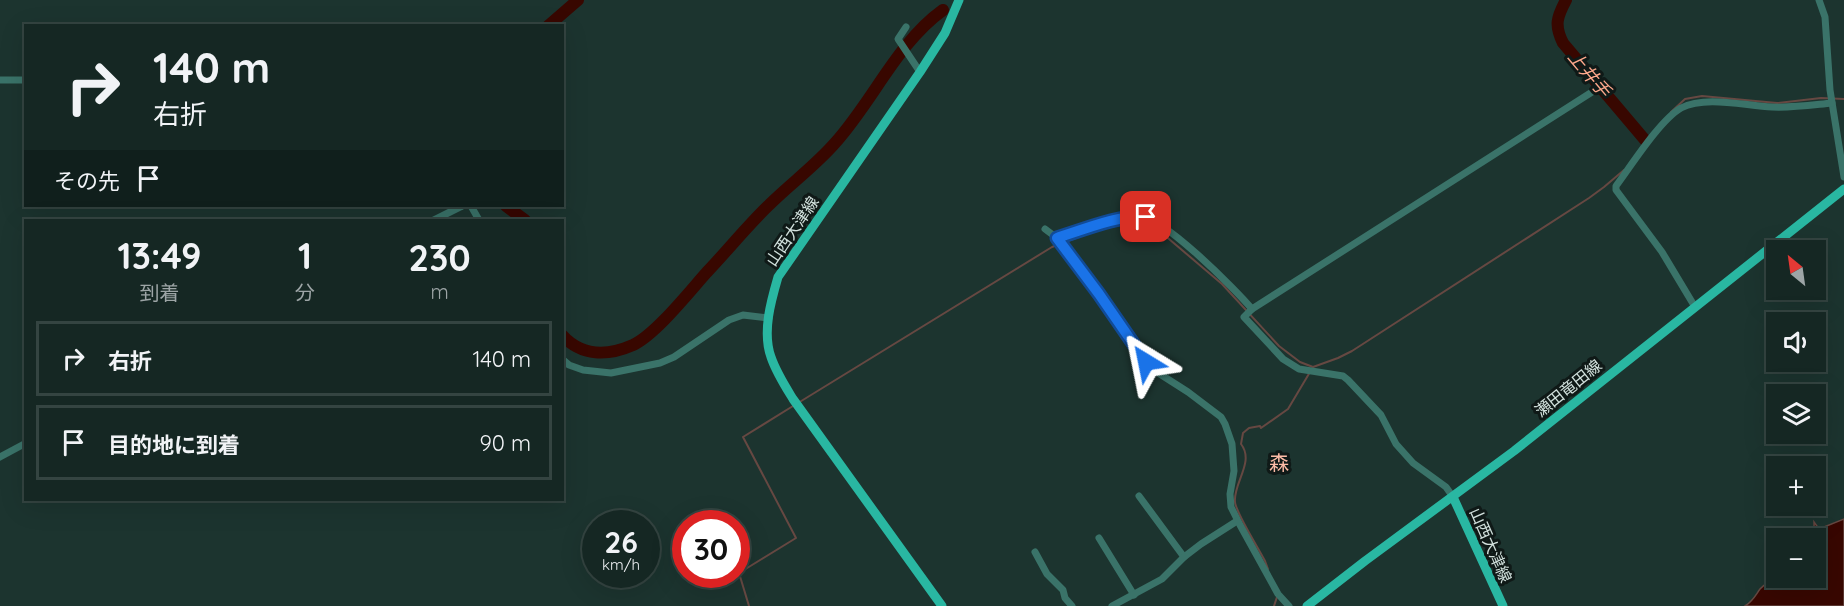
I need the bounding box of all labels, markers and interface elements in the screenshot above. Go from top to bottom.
text: 140 m [153,41,270,94]
water label: 上井手 [1563,46,1616,103]
icon: right [54,48,132,126]
text: 右折 [153,97,207,131]
icon: arrive [132,162,165,195]
text: その先 [54,167,120,195]
pin [1120,191,1171,242]
street label: 山西大津線 [761,192,823,270]
icon: arrive [1129,200,1162,233]
text: 13:49 [118,233,202,278]
text: 1 [298,233,312,278]
text: 230 [409,235,470,280]
north arrow [1766,240,1826,300]
map controls [1766,240,1826,588]
text: m [430,279,449,304]
text: 到着 [140,280,180,305]
text: 分 [295,280,315,305]
button: sound [1766,312,1826,372]
position arrow [1114,330,1178,394]
icon: right [57,342,90,375]
text: 140 m [472,345,531,373]
text: 右折 [108,347,152,375]
street label: 瀬田竜田線 [1531,355,1605,421]
button: layers [1766,384,1826,444]
icon: arrive [57,426,90,459]
text: 90 m [480,429,531,457]
text: 目的地に到着 [108,431,240,459]
district label: 森 [1269,450,1289,475]
button: + [1766,456,1826,516]
street label: 山西大津線 [1466,504,1516,586]
speed limit sign: 30 [672,510,750,588]
text: 26 [604,523,638,561]
button: − [1766,528,1826,588]
text: km/h [602,555,640,574]

